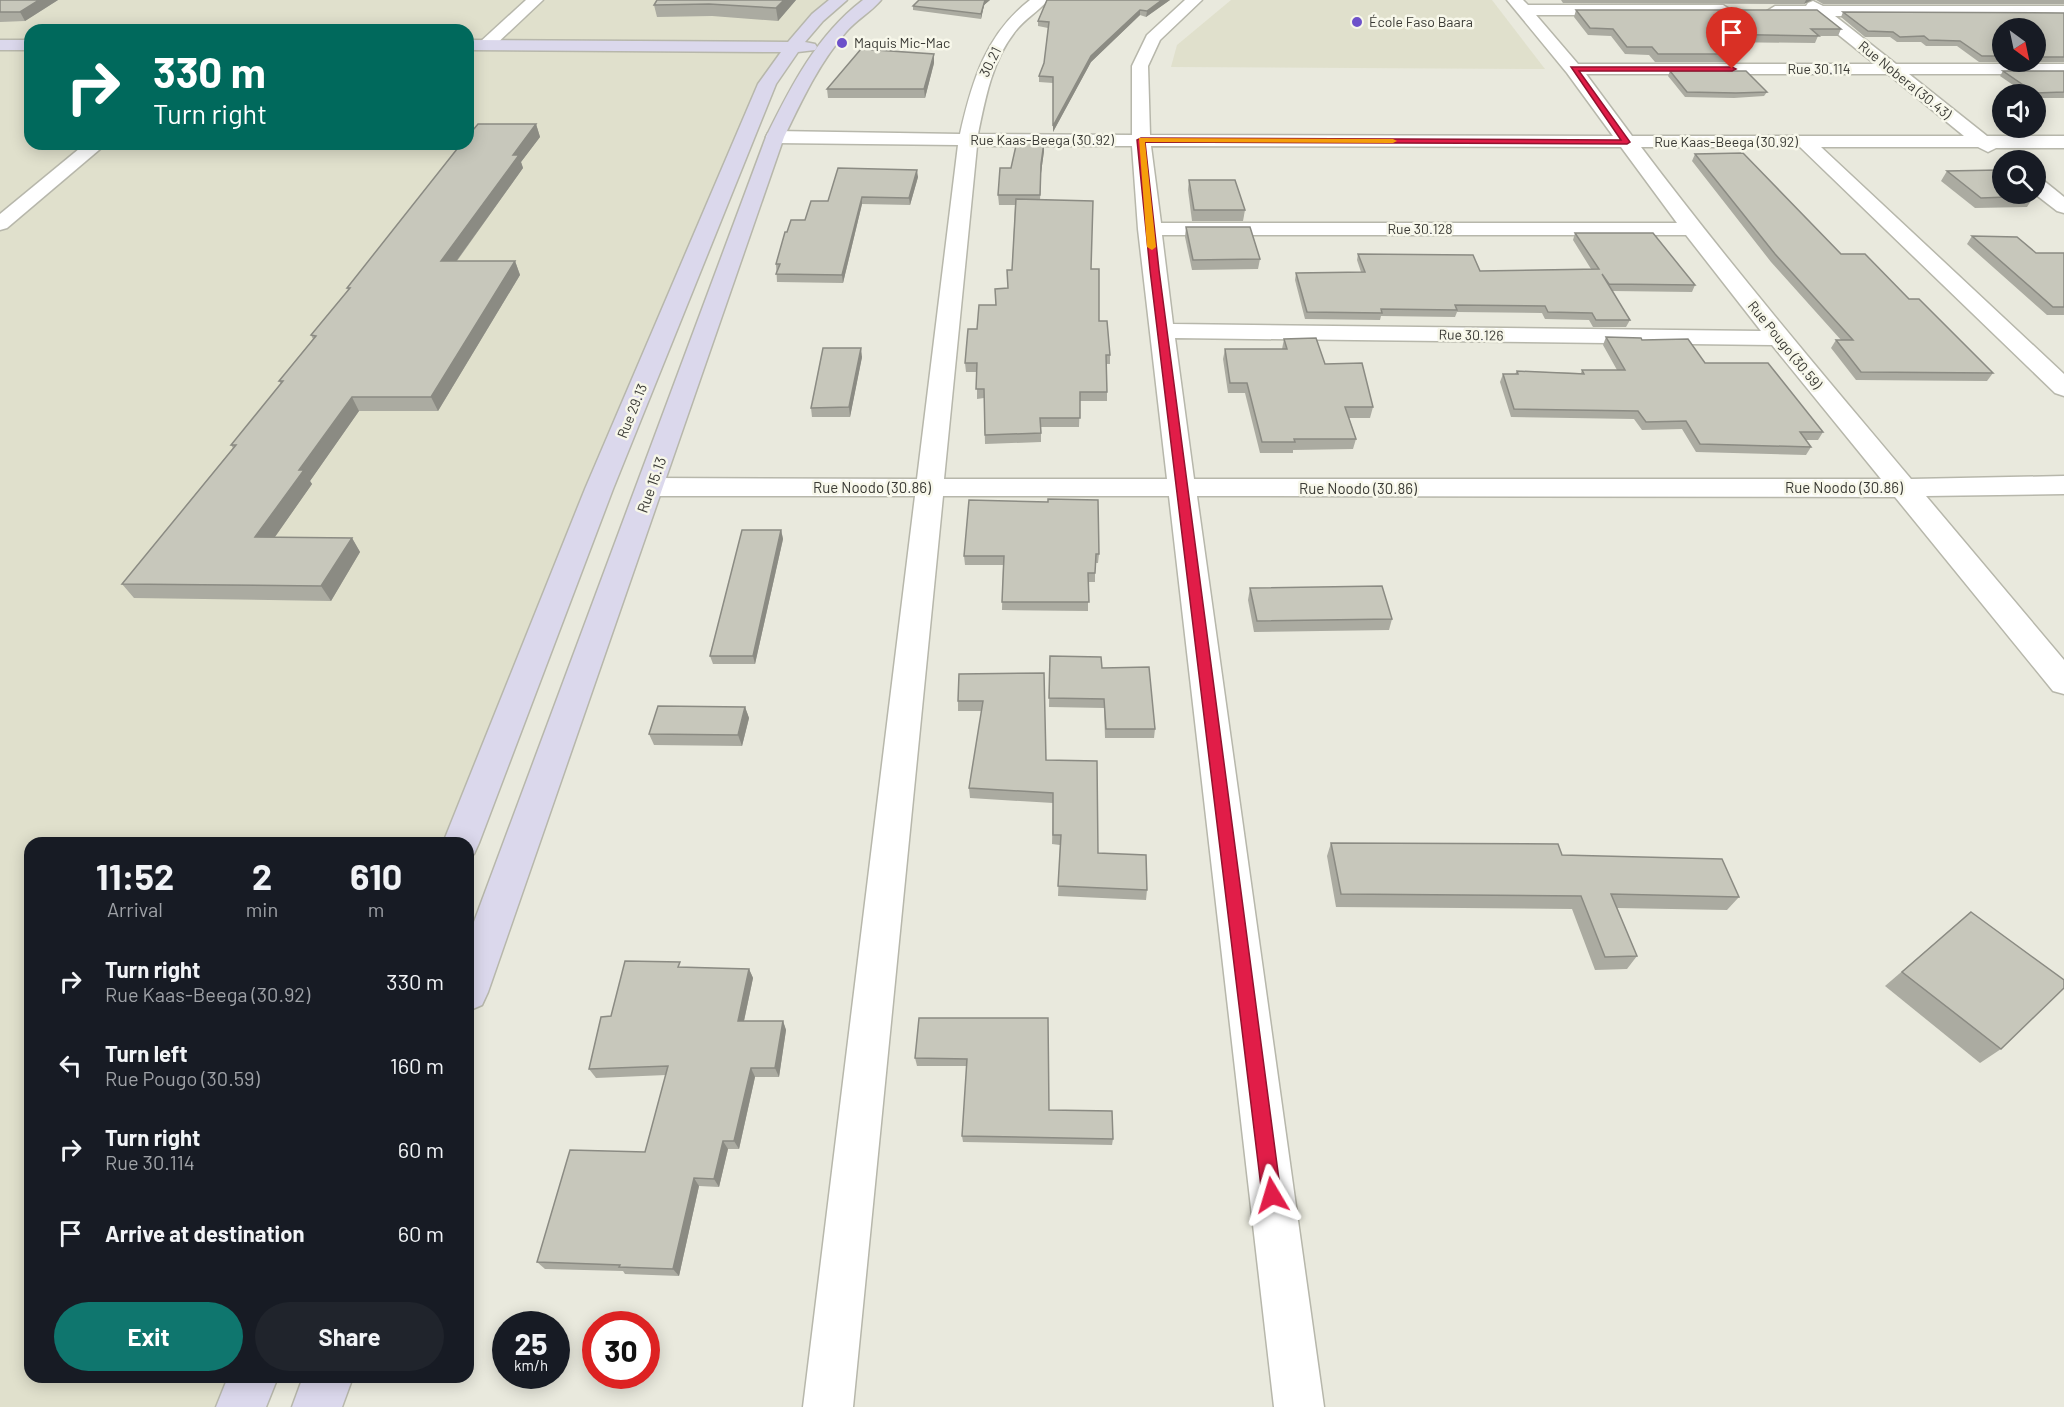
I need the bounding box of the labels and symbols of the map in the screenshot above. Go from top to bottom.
pin [1706,7,1757,69]
place label: École Faso Baara [1369,13,1473,30]
marker: École Faso Baara [1350,15,1364,29]
north arrow [1992,18,2046,72]
place label: Maquis Mic-Mac [854,34,950,51]
marker: Maquis Mic-Mac [835,36,849,50]
street label: Rue Nobera (30.43) [1855,37,1956,123]
street label: 30.21 [975,44,1004,80]
street label: Rue 30.114 [1788,60,1850,77]
street label: Rue Kaas-Beega (30.92) [970,131,1114,148]
street label: Rue Kaas-Beega (30.92) [1654,133,1798,150]
street label: Rue 30.128 [1387,220,1453,237]
street label: Rue Pougo (30.59) [1745,297,1826,392]
street label: Rue 30.126 [1438,325,1504,344]
street label: Rue 29.13 [613,381,650,440]
street label: Rue 15.13 [633,454,669,515]
street label: Rue Noodo (30.86) [813,478,931,496]
street label: Rue Noodo (30.86) [1785,478,1903,496]
street label: Rue Noodo (30.86) [1299,479,1417,497]
position arrow [1240,1163,1304,1227]
speed limit sign: 30 [582,1311,660,1389]

